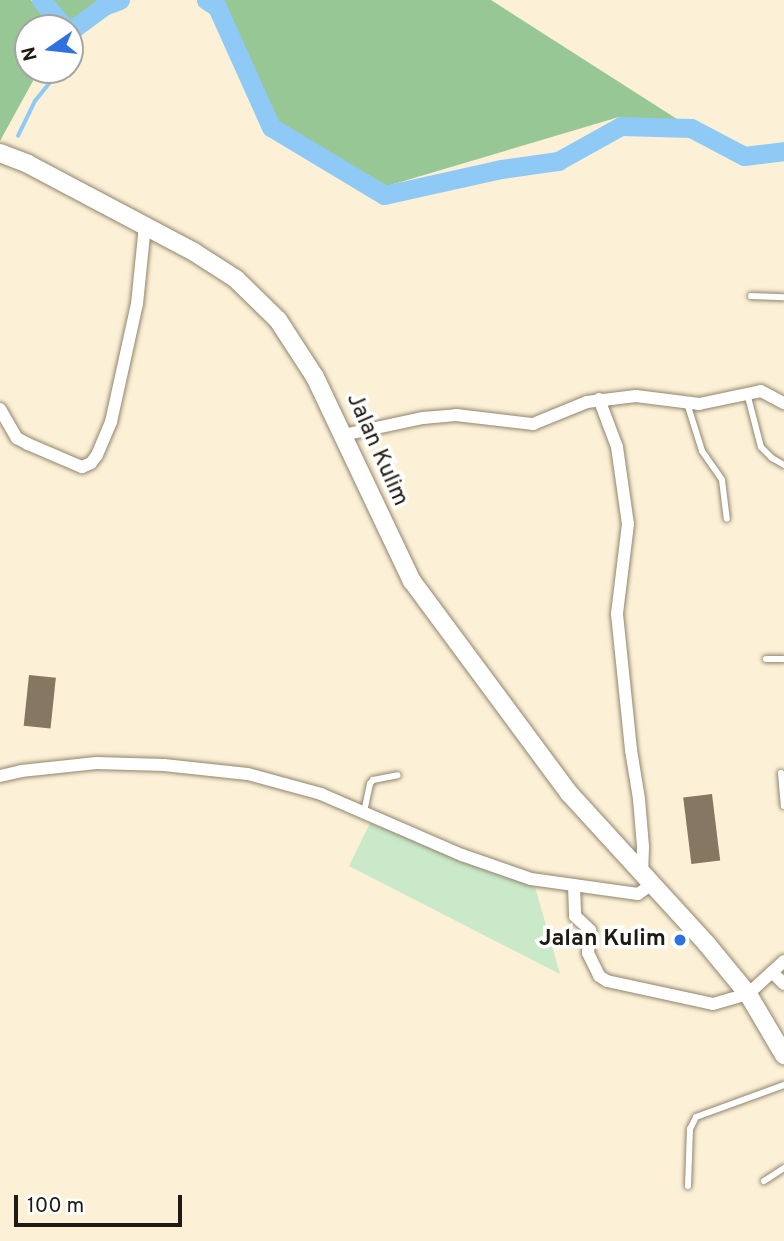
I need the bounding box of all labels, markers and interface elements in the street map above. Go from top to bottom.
north arrow [14,14,84,84]
text: N [17,44,44,63]
street label: Jalan Kulim [339,389,413,511]
place label: Jalan Kulim [539,926,666,954]
marker: Jalan Kulim [672,932,688,948]
scale bar [18,1182,186,1226]
text: 100 m [27,1193,84,1220]

